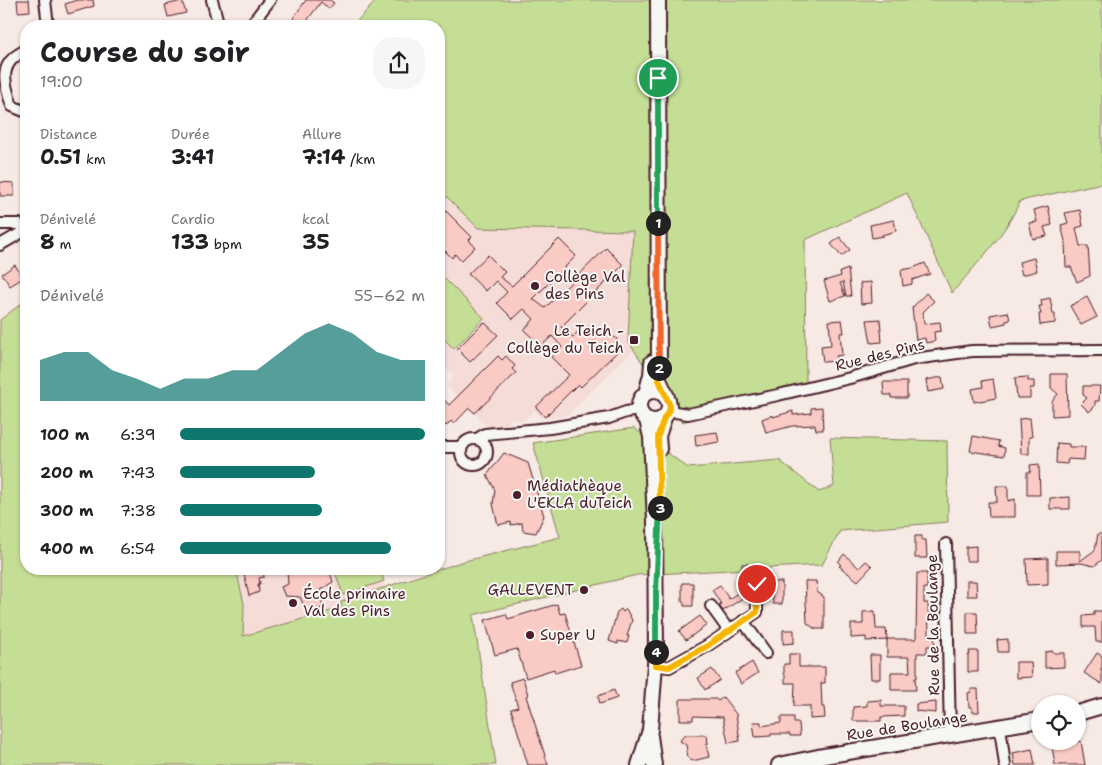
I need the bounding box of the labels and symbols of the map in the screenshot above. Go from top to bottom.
pin [637,57,679,99]
pin: 1 [646,210,670,236]
place label: Collège Val des Pins [545,267,626,304]
marker: Collège Val des Pins [529,280,541,292]
place label: Le Teich - Collège du Teich [507,321,624,358]
marker: Le Teich - Collège du Teich [628,334,640,346]
street label: Rue des Pins [833,334,927,376]
pin: 2 [646,356,672,380]
place label: Médiathèque L'EKLA duTeich [527,476,632,513]
marker: Médiathèque L'EKLA duTeich [511,489,523,501]
pin: 3 [648,496,672,520]
street label: Rue de la Boulange [922,554,944,696]
pin [736,563,778,605]
place label: GALLEVENT [488,580,574,600]
place label: École primaire Val des Pins [303,583,406,621]
marker: GALLEVENT [578,584,590,596]
marker: École primaire Val des Pins [287,597,299,609]
place label: Super U [540,625,596,645]
marker: Super U [524,629,536,641]
pin: 4 [644,640,668,664]
street label: Rue de Boulange [845,707,969,745]

